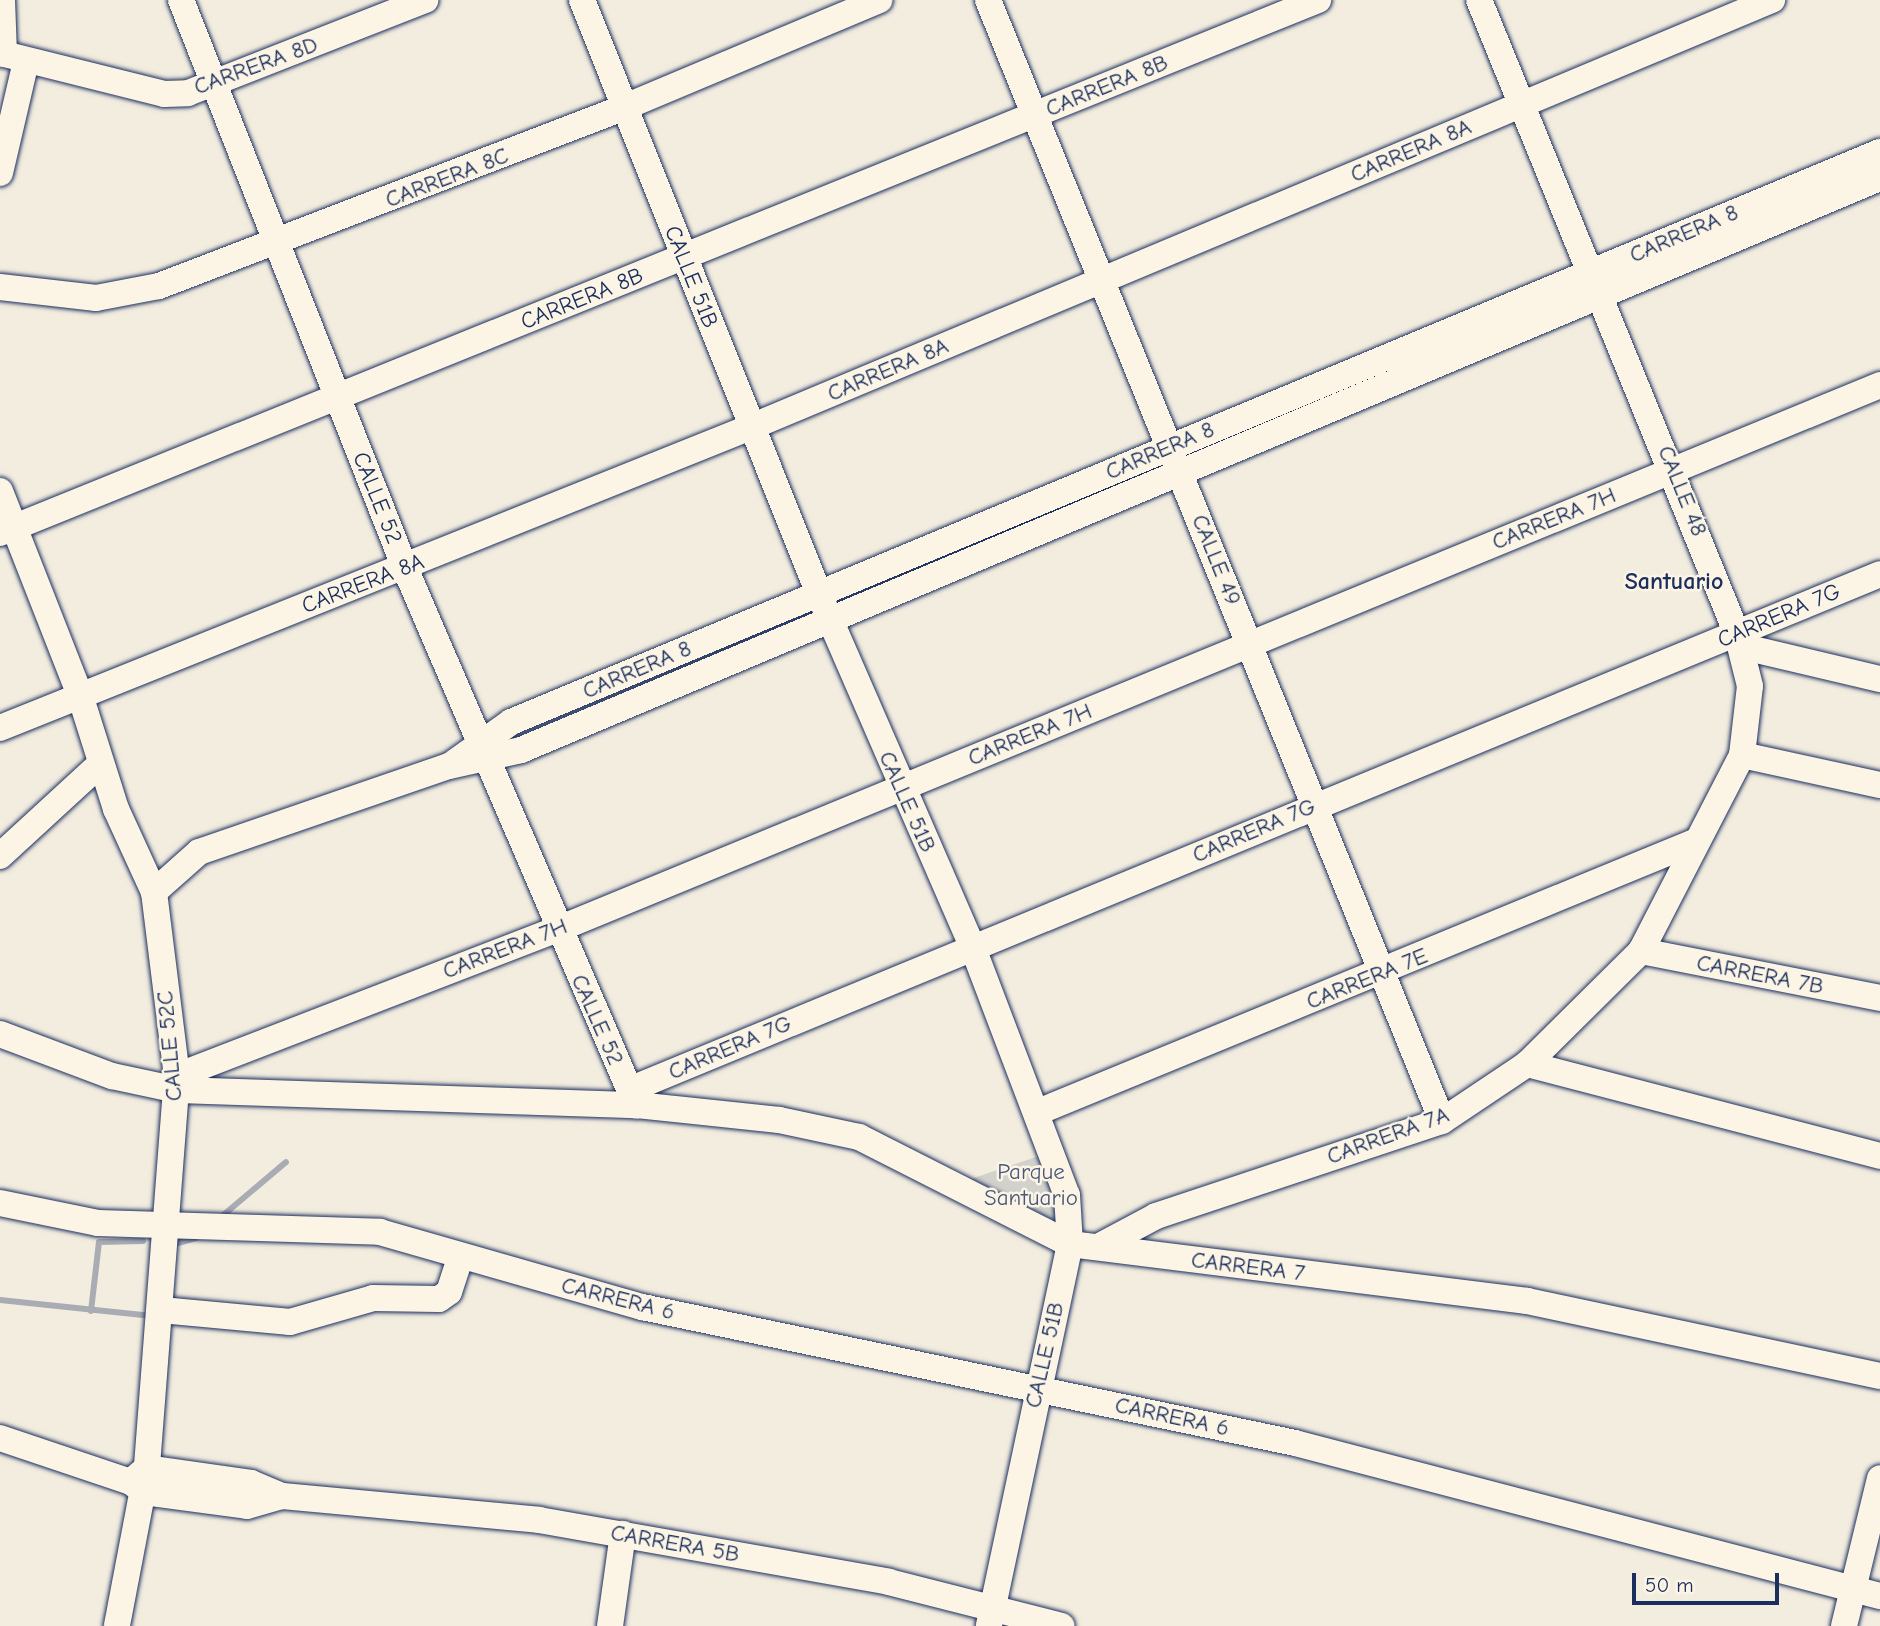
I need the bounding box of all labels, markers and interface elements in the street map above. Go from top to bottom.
street label: CARRERA 8D [190,31,322,101]
street label: CARRERA 8B [1042,49,1172,123]
street label: CARRERA 8A [1346,113,1476,189]
street label: CARRERA 8C [382,142,512,214]
street label: CARRERA 8 [1626,199,1742,269]
street label: CALLE 51B [658,222,724,332]
street label: CARRERA 8B [517,262,647,336]
street label: CARRERA 8A [823,332,953,408]
street label: CARRERA 8 [1102,416,1218,486]
street label: CALLE 48 [1651,442,1713,540]
street label: CALLE 52 [346,448,408,548]
street label: CARRERA 7H [1488,482,1620,556]
street label: CALLE 49 [1185,511,1247,609]
street label: CARRERA 8A [298,548,428,620]
district label: Santuario [1625,568,1723,596]
street label: CARRERA 7G [1713,578,1845,654]
street label: CARRERA 8 [579,635,695,705]
street label: CARRERA 7H [964,698,1096,772]
street label: CALLE 51B [872,747,942,857]
street label: CARRERA 7G [1188,793,1320,869]
street label: CARRERA 7H [439,913,571,985]
street label: CARRERA 7E [1302,942,1432,1016]
street label: CARRERA 7B [1694,949,1826,1001]
street label: CALLE 52 [565,970,629,1070]
street label: CALLE 52C [151,990,189,1102]
street label: CARRERA 7G [664,1010,796,1086]
street label: CARRERA 7A [1323,1101,1453,1171]
park label: Parque Santuario [984,1158,1078,1212]
street label: CARRERA 7 [1190,1246,1306,1288]
street label: CARRERA 6 [558,1272,678,1326]
street label: CALLE 51B [1019,1299,1071,1411]
street label: CARRERA 6 [1112,1391,1232,1443]
street label: CARRERA 5B [608,1519,742,1569]
scale bar [1635,1560,1782,1604]
text: 50 m [1645,1573,1694,1597]

